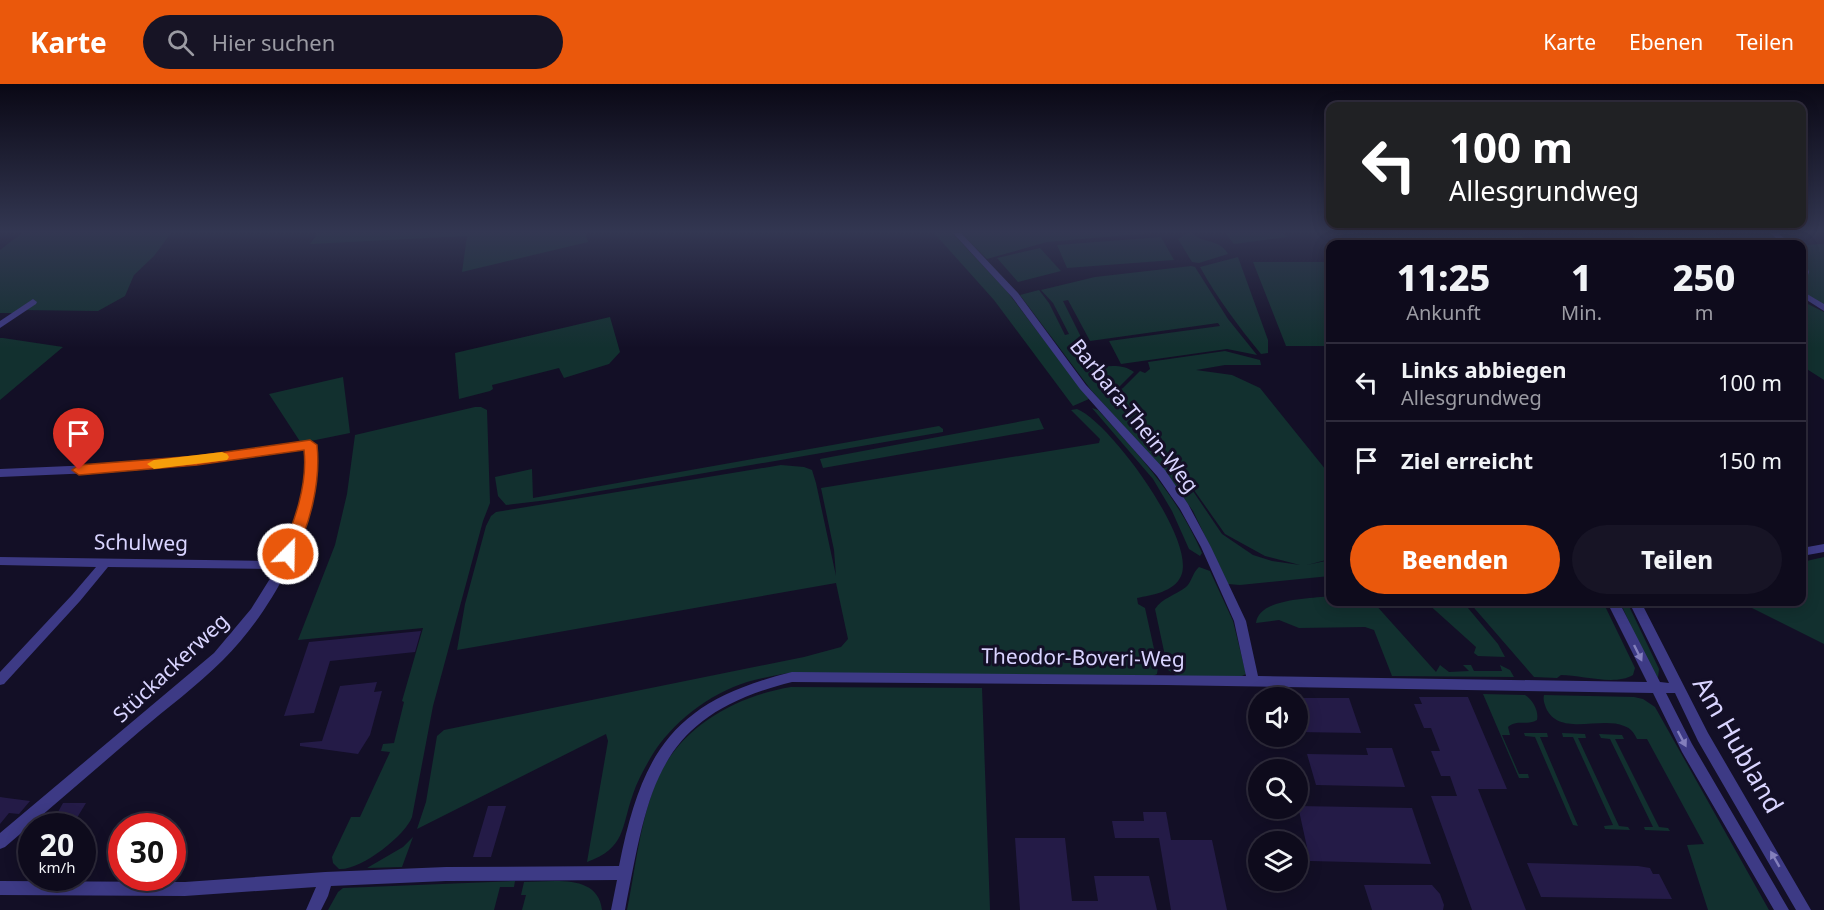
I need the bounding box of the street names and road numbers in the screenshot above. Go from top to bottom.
street label: Barbara-Thein-Weg [1064,333,1206,498]
street label: Schulweg [94,527,188,557]
street label: Stückackerweg [107,606,234,728]
street label: Theodor-Boveri-Weg [981,641,1185,673]
street label: Am Hubland [1685,670,1793,819]

